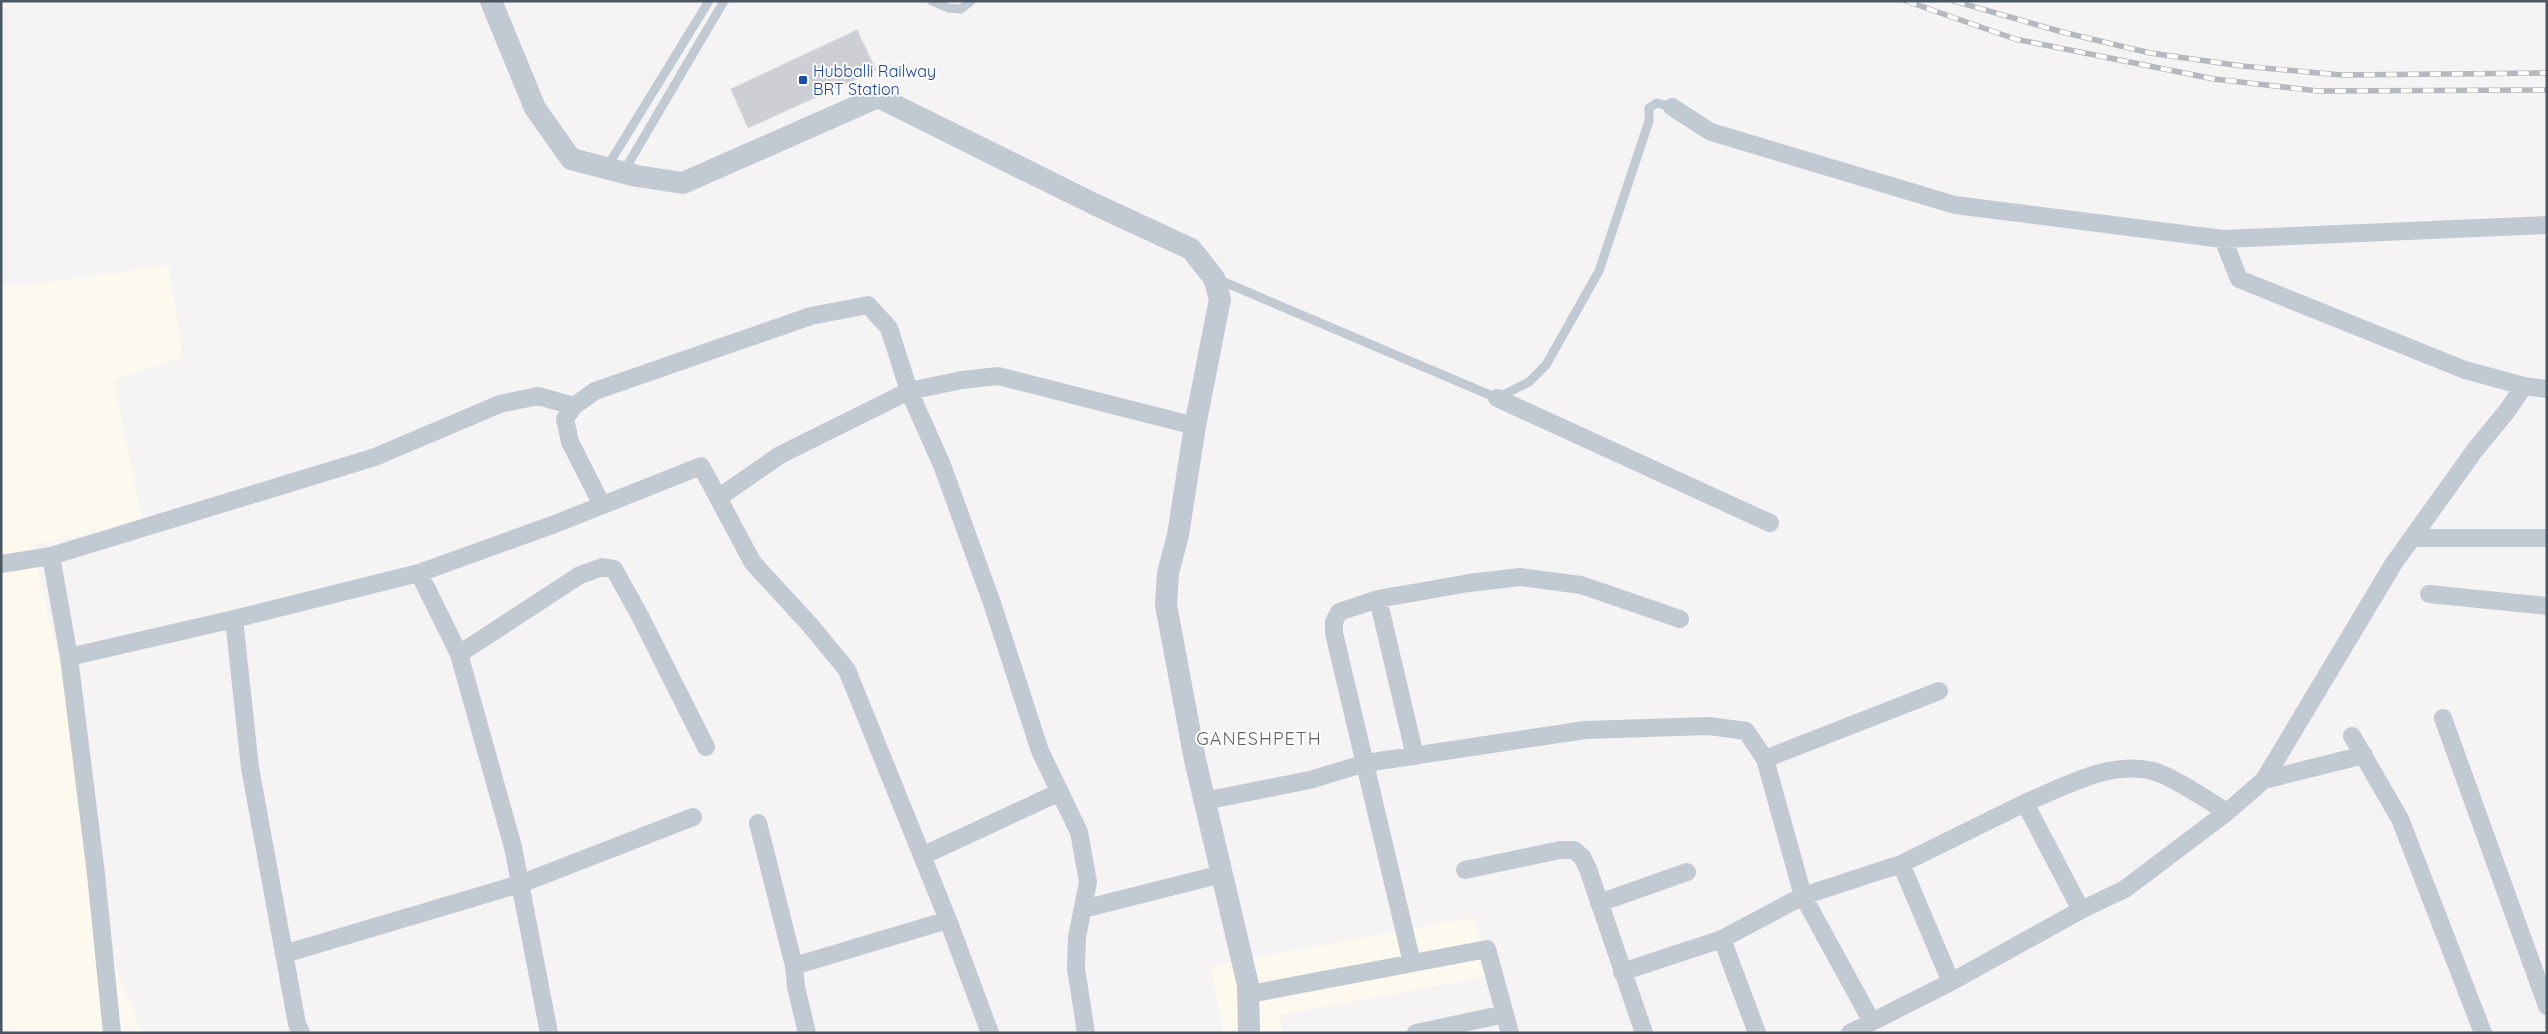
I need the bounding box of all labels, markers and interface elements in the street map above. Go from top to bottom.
place label: Hubballi Railway BRT Station [813,61,936,99]
marker: Hubballi Railway BRT Station [797,74,809,86]
district label: GANESHPETH [1196,727,1322,750]

